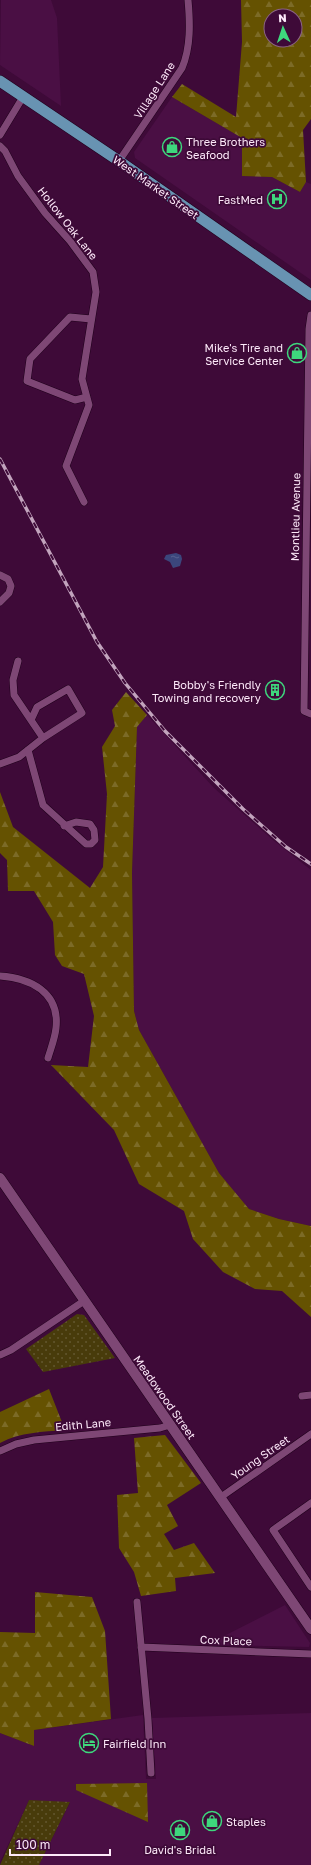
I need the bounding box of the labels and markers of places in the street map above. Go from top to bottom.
place label: Three Brothers Seafood [186,135,265,161]
shop icon: Three Brothers Seafood [161,136,183,158]
hospital icon: FastMed [266,188,288,210]
place label: FastMed [218,193,263,206]
place label: Mike's Tire and Service Center [205,341,284,367]
shop icon: Mike's Tire and Service Center [286,342,308,364]
place label: Bobby's Friendly Towing and recovery [152,678,261,704]
building icon: Bobby's Friendly Towing and recovery [264,679,286,701]
hotel icon: Fairfield Inn [78,1732,100,1754]
place label: Fairfield Inn [103,1737,166,1750]
shop icon: Staples [201,1810,223,1832]
place label: Staples [226,1815,266,1828]
shop icon: David's Bridal [169,1819,191,1841]
place label: David's Bridal [144,1843,216,1856]

